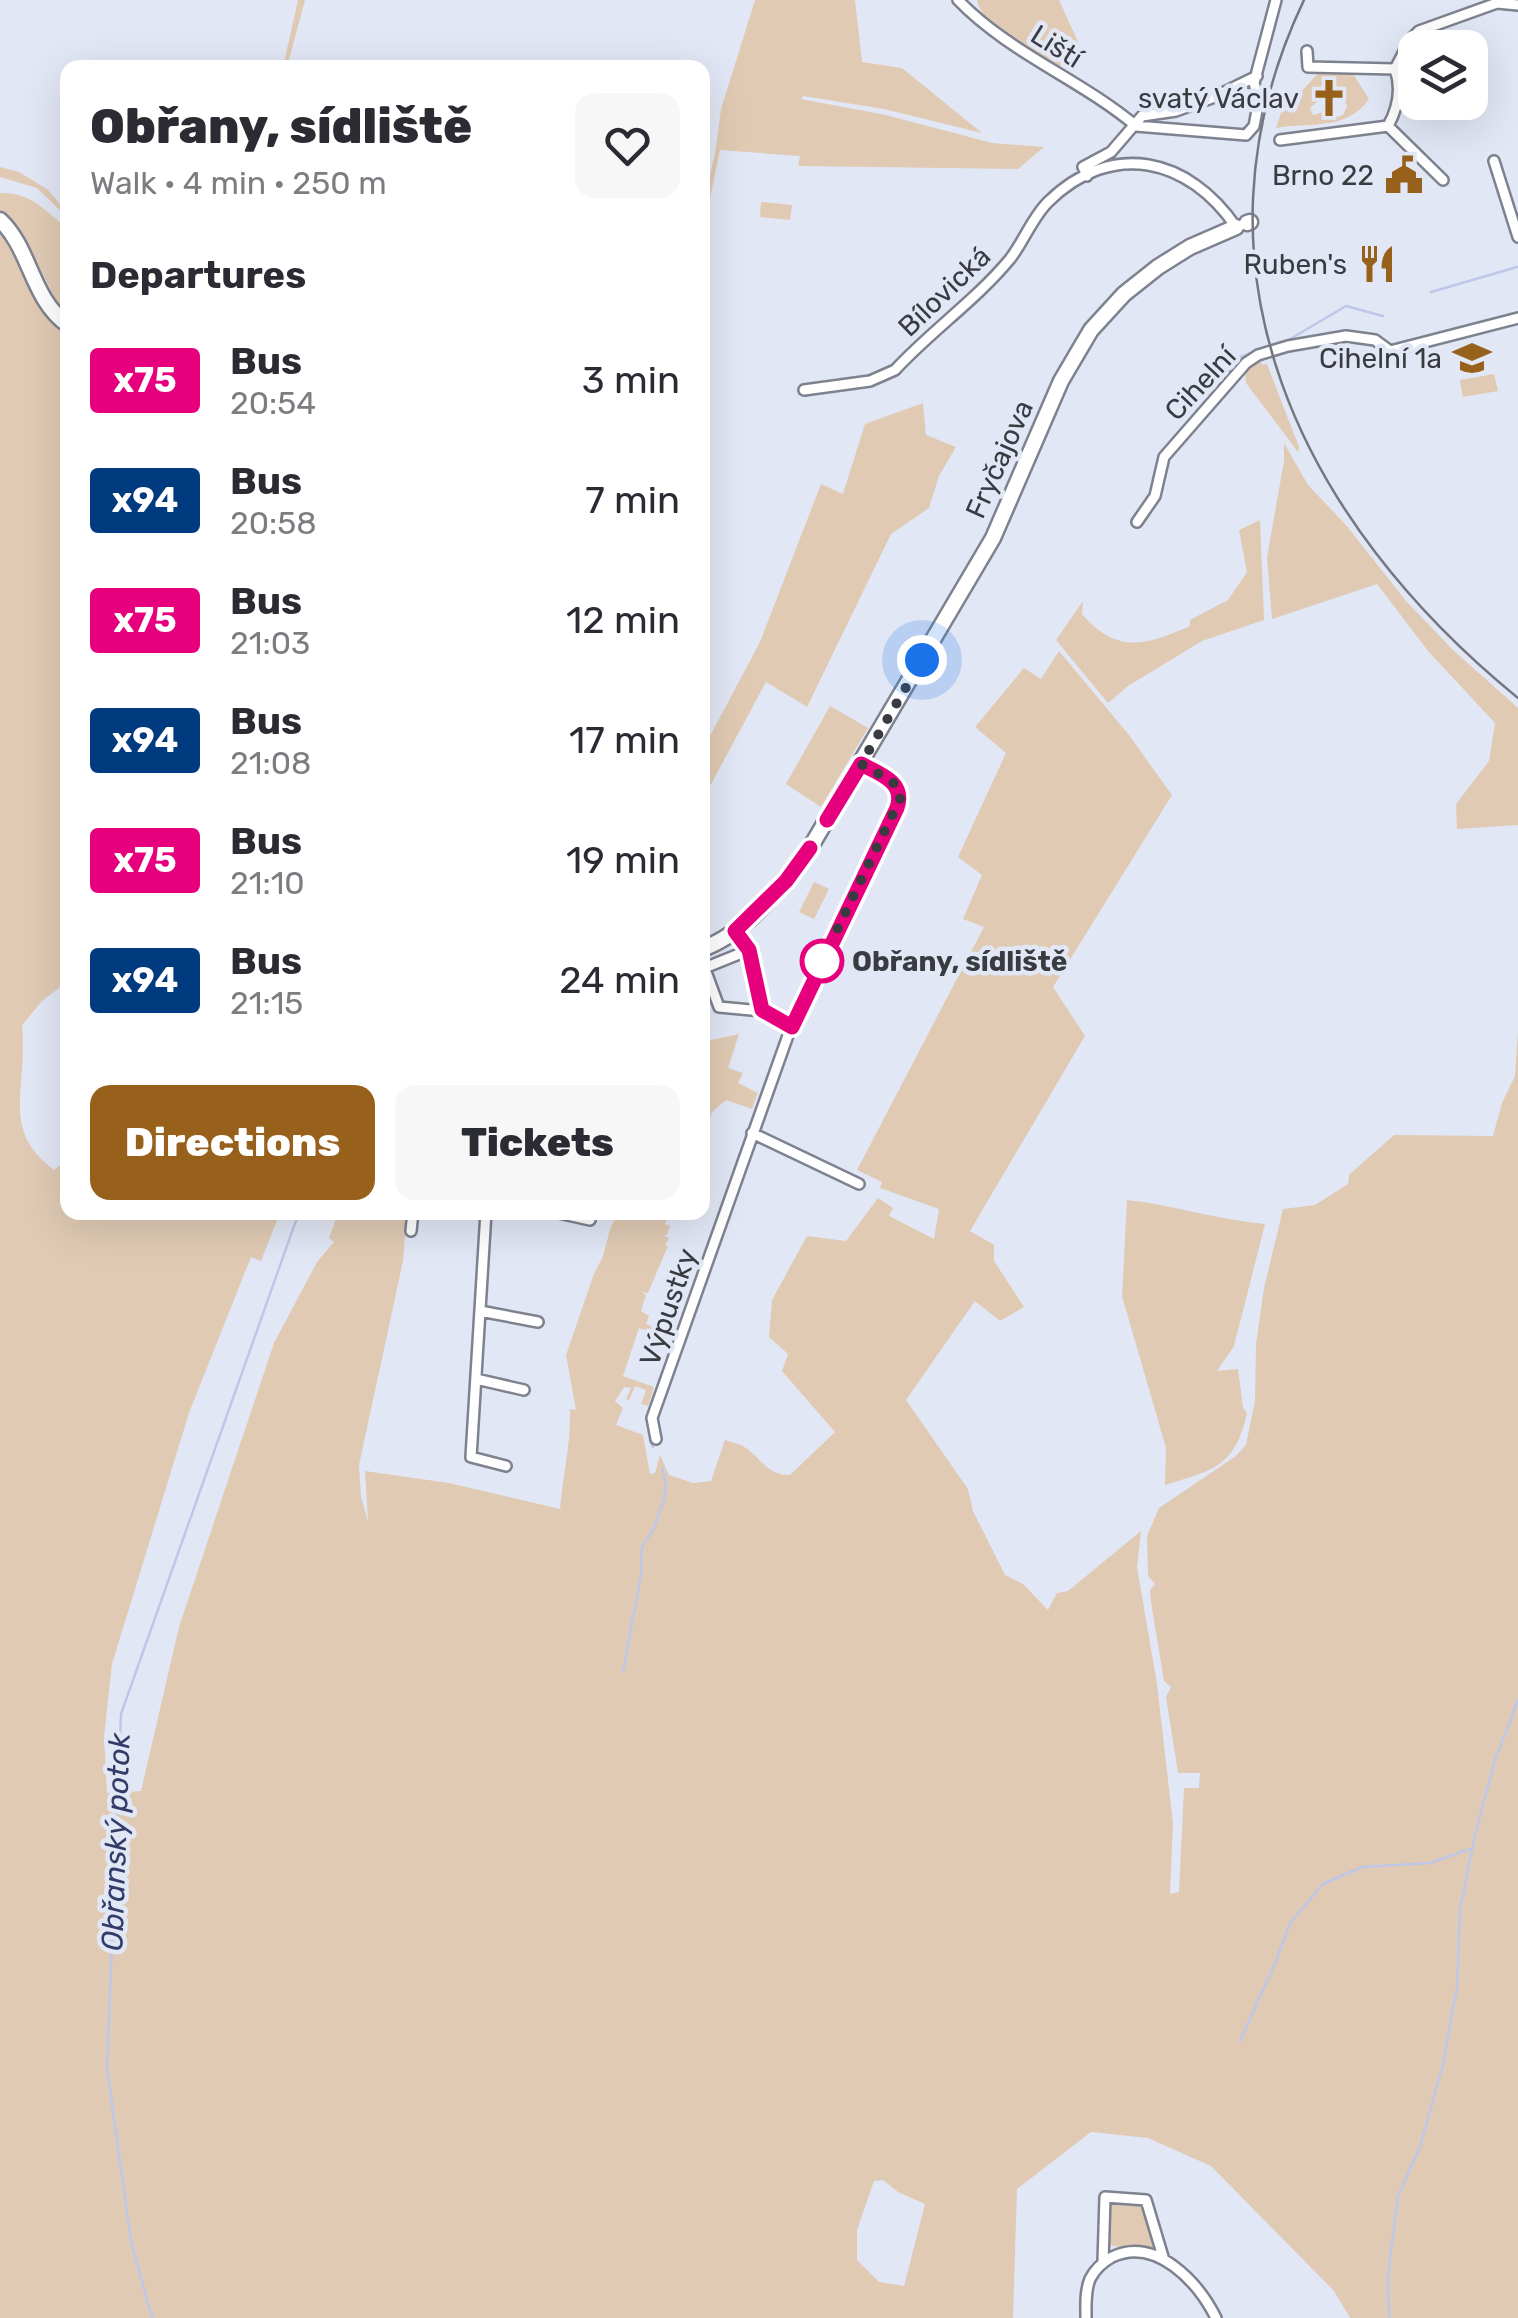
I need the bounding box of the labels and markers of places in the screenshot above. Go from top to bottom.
church icon: svatý Václav [1308,77,1350,119]
place label: svatý Václav [1138,82,1299,115]
public building icon: Brno 22 [1383,154,1425,196]
place label: Brno 22 [1272,159,1374,192]
restaurant icon: Ruben's [1356,243,1398,285]
place label: Ruben's [1244,248,1347,281]
school or university icon: Cihelní 1a [1451,337,1493,379]
place label: Cihelní 1a [1319,342,1442,375]
marker: Obřany, sídliště [801,940,843,982]
place label: Obřany, sídliště [852,945,1067,978]

